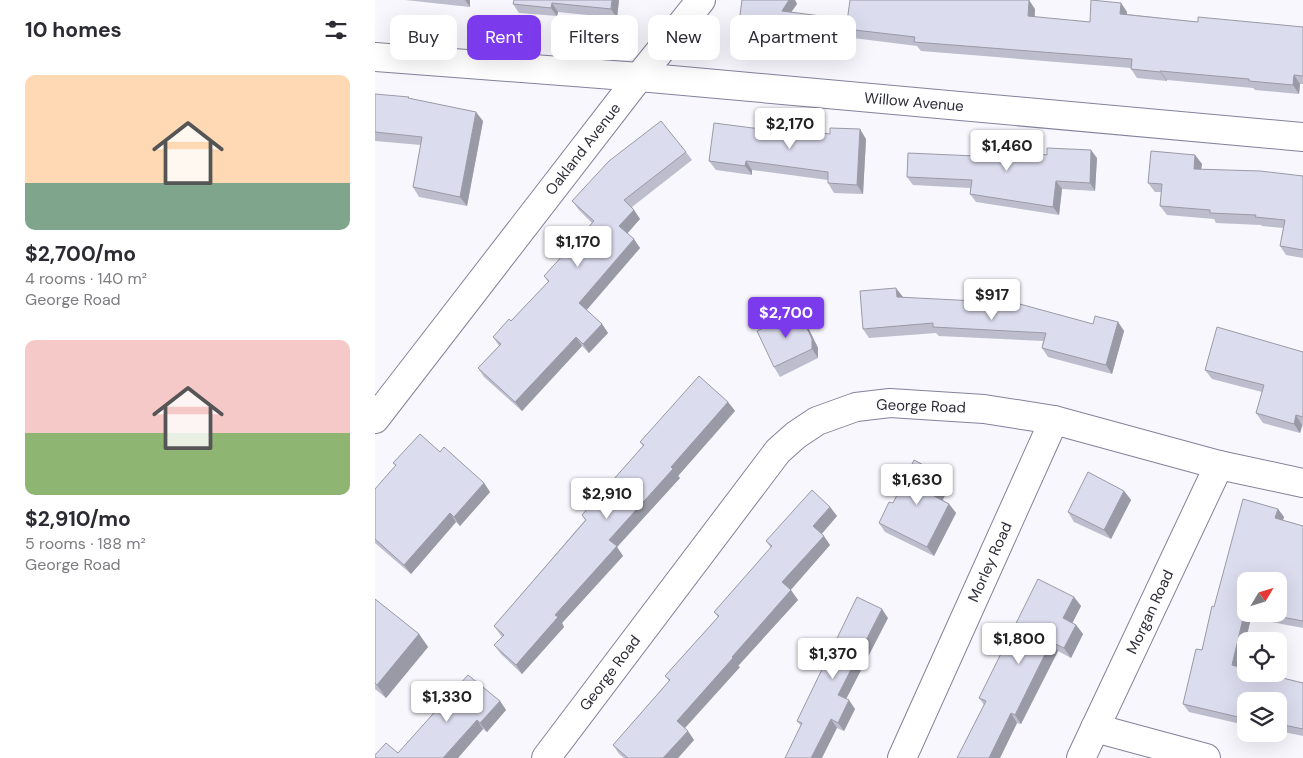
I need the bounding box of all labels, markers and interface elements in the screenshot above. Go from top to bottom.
chip: Buy [390,15,457,60]
chip: Rent [467,15,541,60]
chip: Filters [551,15,638,60]
chip: New [648,15,720,60]
chip: Apartment [730,15,856,60]
text: 10 homes [25,16,122,44]
icon: filters [322,16,350,44]
street label: Willow Avenue [863,88,965,116]
street label: Oakland Avenue [541,99,625,199]
icon: home [143,108,233,198]
pin: $2,170 [749,108,831,150]
text: $2,170 [766,113,814,134]
pin: $1,460 [966,130,1048,172]
text: $1,460 [981,135,1033,156]
pin: $1,170 [537,226,619,268]
text: $1,170 [555,231,601,252]
text: $2,700/mo [25,240,136,268]
text: 4 rooms · 140 m² [25,268,147,289]
pin: $917 [962,278,1022,321]
text: $917 [975,284,1009,305]
text: George Road [25,289,121,310]
pin: $2,700 [745,296,827,339]
text: $2,700 [759,302,813,323]
icon: home [143,373,233,463]
street label: George Road [876,394,966,418]
pin: $1,630 [876,464,958,506]
text: $1,630 [892,469,942,490]
pin: $2,910 [566,478,648,520]
text: $2,910 [582,483,632,504]
text: $2,910/mo [25,505,131,533]
street label: Morley Road [963,519,1017,605]
text: 5 rooms · 188 m² [25,533,146,554]
text: George Road [25,554,121,575]
street label: Morgan Road [1122,567,1178,657]
north arrow [1237,572,1287,622]
map controls [1237,572,1287,742]
pin: $1,800 [978,622,1060,665]
text: $1,800 [993,628,1045,649]
street label: George Road [575,631,645,715]
button: locate [1237,632,1287,682]
pin: $1,370 [792,638,874,680]
text: $1,370 [809,643,857,664]
pin: $1,330 [406,680,488,723]
text: $1,330 [422,686,472,707]
button: layers [1237,692,1287,742]

